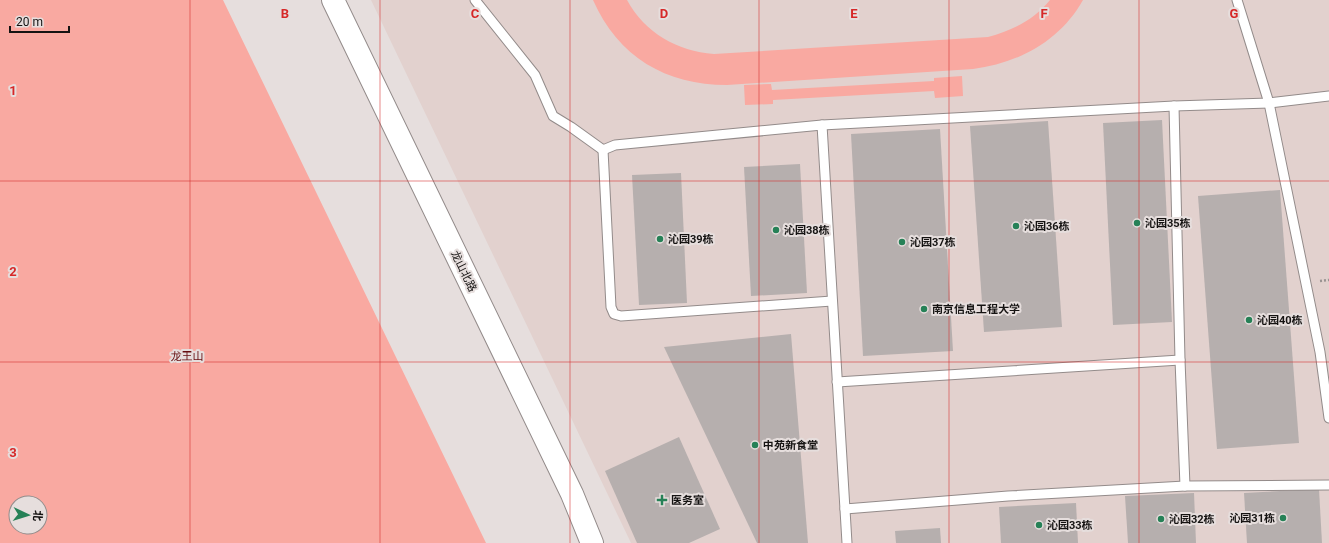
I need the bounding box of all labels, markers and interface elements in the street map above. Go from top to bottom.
text: B [281,6,289,21]
text: C [471,6,480,21]
text: D [660,6,668,21]
text: E [850,6,858,21]
text: F [1040,6,1048,21]
text: G [1230,6,1239,21]
scale bar [10,8,69,34]
text: 20 m [16,15,43,29]
text: 1 [9,83,17,98]
place label: 沁园35栋 [1145,217,1191,230]
marker: 沁园35栋 [1132,218,1142,228]
place label: 沁园36栋 [1024,220,1070,233]
marker: 沁园36栋 [1011,221,1021,231]
place label: 沁园38栋 [784,224,830,237]
marker: 沁园38栋 [771,225,781,235]
place label: 沁园39栋 [668,233,714,246]
marker: 沁园39栋 [655,234,665,244]
place label: 沁园37栋 [910,236,956,249]
marker: 沁园37栋 [897,237,907,247]
street label: 龙山北路 [448,249,479,294]
text: 2 [9,264,17,279]
place label: 南京信息工程大学 [932,303,1020,316]
marker: 南京信息工程大学 [919,304,929,314]
place label: 沁园40栋 [1257,314,1303,327]
marker: 沁园40栋 [1244,315,1254,325]
park label: 龙王山 [171,350,204,363]
place label: 中苑新食堂 [763,439,818,452]
marker: 中苑新食堂 [750,440,760,450]
text: 3 [9,445,17,460]
marker: 医务室 [656,494,668,506]
place label: 医务室 [671,494,704,507]
north arrow [8,495,48,535]
text: 北 [31,510,44,522]
place label: 沁园31栋 [1229,512,1275,525]
place label: 沁园32栋 [1169,513,1215,526]
marker: 沁园31栋 [1278,513,1288,523]
marker: 沁园32栋 [1156,514,1166,524]
place label: 沁园33栋 [1047,519,1093,532]
marker: 沁园33栋 [1034,520,1044,530]

